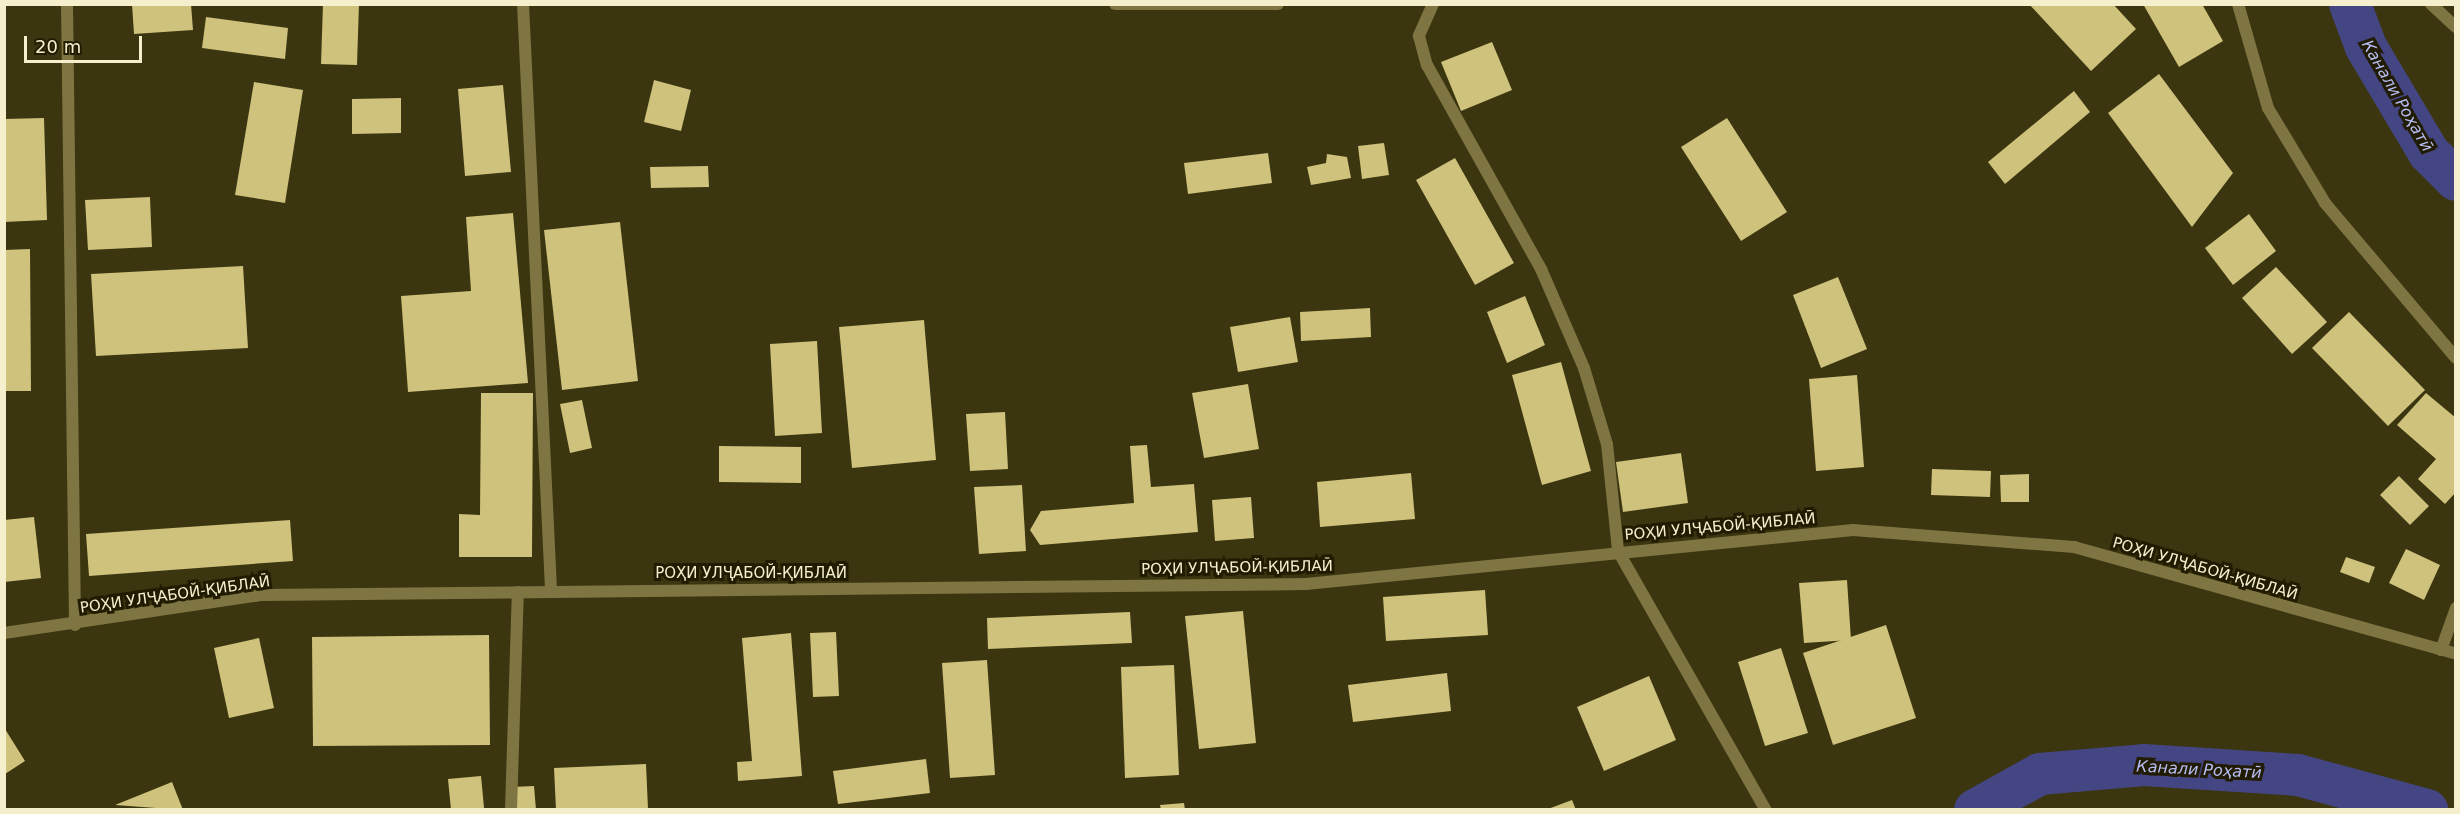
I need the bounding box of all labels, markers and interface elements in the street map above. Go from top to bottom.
scale bar [27,24,146,62]
text: 20 m [35,36,81,57]
water label: Канали Роҳатӣ [2357,37,2437,155]
street label: РОҲИ УЛҶАБОЙ-ҚИБЛАӢ [1624,510,1816,544]
street label: РОҲИ УЛҶАБОЙ-ҚИБЛАӢ [2110,534,2300,604]
street label: РОҲИ УЛҶАБОЙ-ҚИБЛАӢ [1141,557,1333,579]
street label: РОҲИ УЛҶАБОЙ-ҚИБЛАӢ [655,565,847,583]
street label: РОҲИ УЛҶАБОЙ-ҚИБЛАӢ [79,573,271,617]
water label: Канали Роҳатӣ [2136,757,2262,783]

